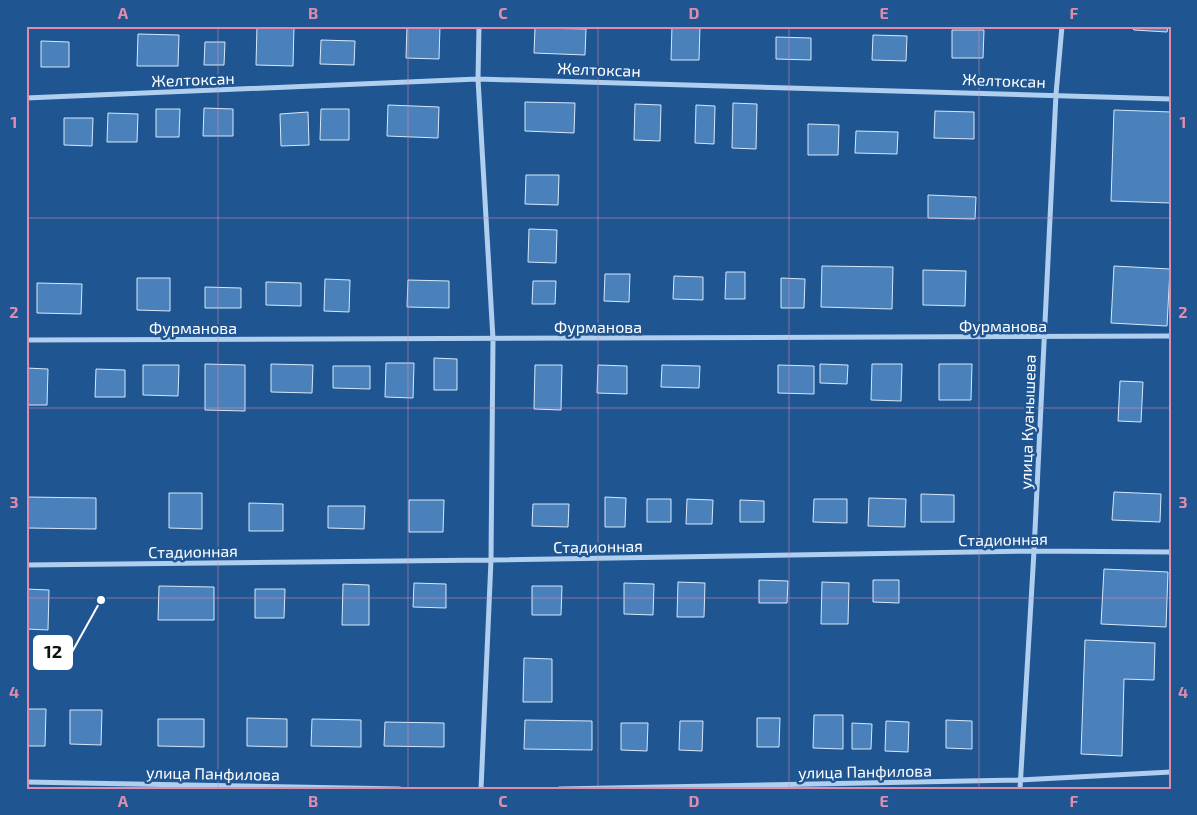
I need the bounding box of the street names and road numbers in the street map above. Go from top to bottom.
street label: Желтоксан [557,58,641,80]
street label: Желтоксан [151,68,235,90]
street label: Желтоксан [962,69,1046,91]
street label: Фурманова [959,316,1047,336]
street label: Фурманова [554,317,642,337]
street label: Фурманова [149,318,237,338]
street label: улица Куанышева [1015,354,1040,490]
street label: Стадионная [958,529,1048,549]
street label: Стадионная [553,536,643,556]
street label: Стадионная [148,541,238,561]
street label: улица Панфилова [798,760,932,783]
street label: улица Панфилова [146,762,280,785]

